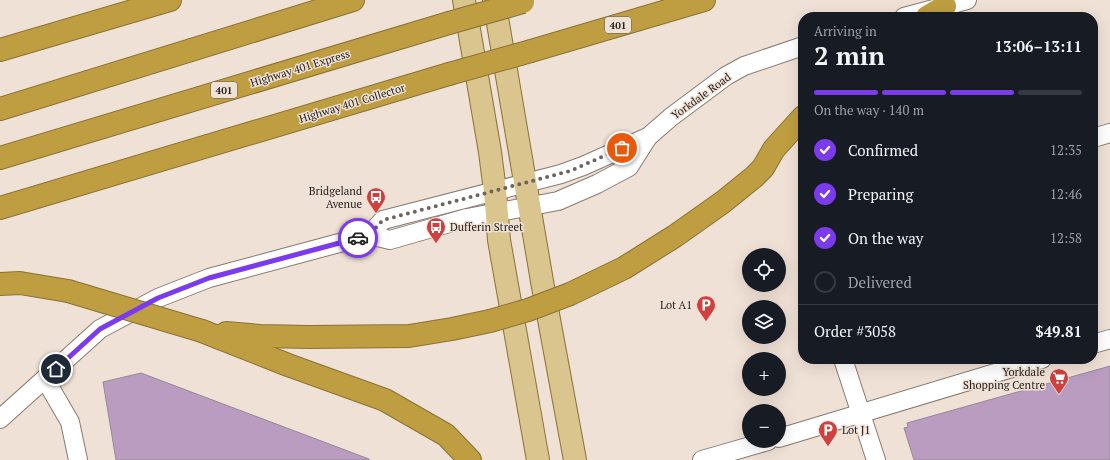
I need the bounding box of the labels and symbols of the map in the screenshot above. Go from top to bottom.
road number: 401 [605,17,631,33]
street label: Highway 401 Express [249,46,352,90]
street label: Yorkdale Road [669,70,733,122]
street label: Highway 401 Collector [297,80,407,126]
road number: 401 [211,82,237,98]
pin [605,131,639,165]
place label: Bridgeland Avenue [309,184,362,211]
bus stop icon: Bridgeland Avenue [365,186,387,214]
bus stop icon: Dufferin Street [425,216,447,244]
courier [338,218,378,258]
place label: Dufferin Street [450,220,523,234]
parking icon: Lot A1 [695,294,717,322]
place label: Lot A1 [660,298,692,312]
pin [39,352,73,386]
place label: Yorkdale Shopping Centre [963,365,1045,392]
supermarket icon: Yorkdale Shopping Centre [1048,367,1070,395]
parking icon: Lot J1 [817,419,839,447]
place label: Lot J1 [842,423,870,437]

